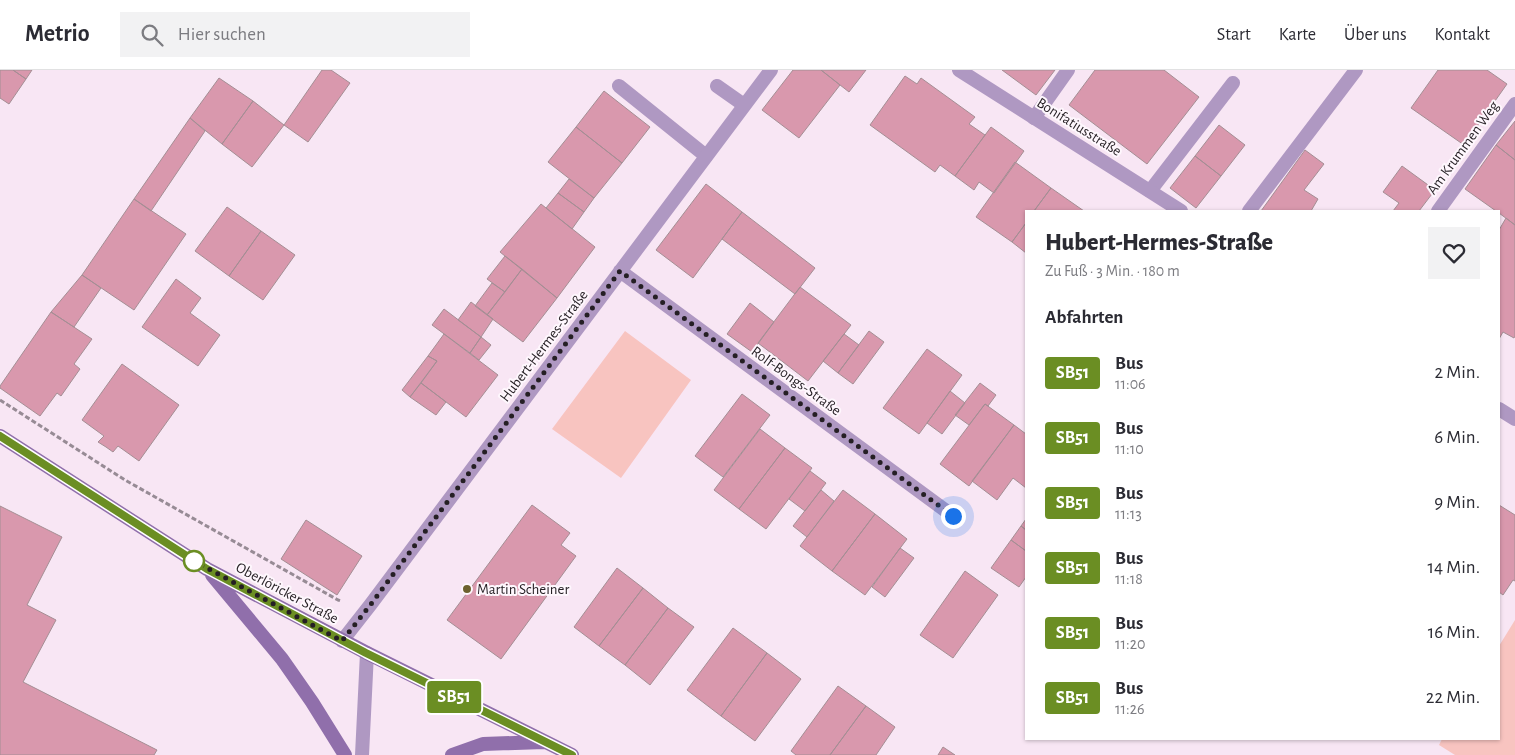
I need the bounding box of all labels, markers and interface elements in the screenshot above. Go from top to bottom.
search box [120,12,470,57]
icon: search [138,21,166,49]
text: Metrio [25,22,90,46]
text: Hier suchen [178,25,266,44]
text: Start [1217,26,1251,44]
text: Karte [1279,26,1316,44]
text: Über uns [1344,26,1407,44]
text: Kontakt [1435,26,1490,44]
street label: Bonifatiusstraße [1034,95,1124,159]
street label: Am Krummen Weg [1424,98,1502,197]
button: heart [1428,227,1480,279]
text: Hubert-Hermes-Straße [1045,231,1273,255]
text: Zu Fuß · 3 Min. · 180 m [1045,263,1180,279]
street label: Hubert-Hermes-Straße [497,287,591,405]
text: Abfahrten [1045,308,1123,327]
street label: Rolf-Bongs-Straße [748,344,844,418]
text: Bus [1115,354,1143,373]
text: 2 Min. [1434,363,1480,382]
text: SB51 [1056,364,1089,382]
text: 11:06 [1115,376,1146,392]
text: Bus [1115,419,1143,438]
text: 6 Min. [1434,428,1480,447]
text: SB51 [1056,429,1089,447]
text: 11:10 [1115,441,1144,457]
text: Bus [1115,484,1143,503]
text: 9 Min. [1434,493,1480,512]
text: SB51 [1056,494,1089,512]
your location [941,504,966,529]
text: 11:13 [1115,506,1142,522]
text: Bus [1115,549,1143,568]
unlabelled marker [183,550,205,572]
text: 14 Min. [1427,558,1480,577]
text: SB51 [1056,559,1089,577]
street label: Oberlöricker Straße [233,560,341,626]
text: 11:18 [1115,571,1143,587]
place label: Martin Scheiner [477,582,569,597]
marker: Martin Scheiner [461,583,473,595]
text: Bus [1115,614,1143,633]
text: 16 Min. [1428,623,1480,642]
text: SB51 [1056,624,1089,642]
text: 11:20 [1115,636,1145,652]
text: Bus [1115,679,1143,698]
line badge: SB51 [419,681,489,713]
text: SB51 [437,688,471,706]
text: 22 Min. [1426,688,1480,707]
text: SB51 [1056,689,1089,707]
text: 11:26 [1115,701,1144,717]

